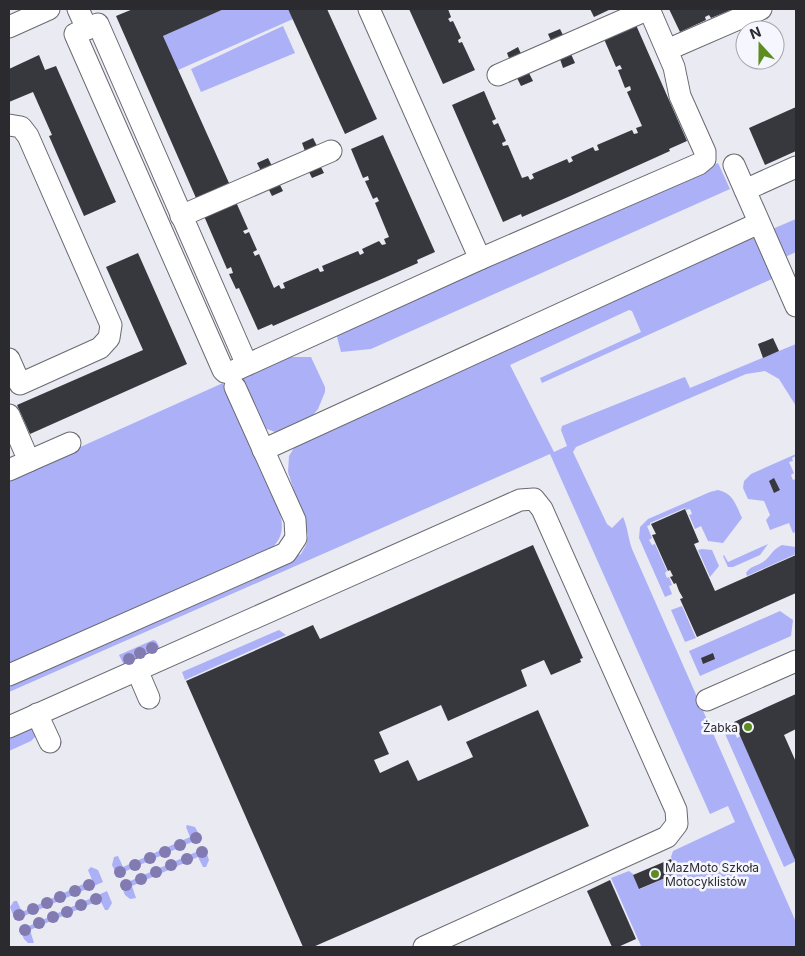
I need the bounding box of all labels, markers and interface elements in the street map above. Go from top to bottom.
north arrow [735,20,785,70]
text: N [747,23,763,42]
place label: Żabka [703,720,738,735]
marker: Żabka [742,721,754,733]
place label: MazMoto Szkoła Motocyklistów [665,860,759,889]
marker: MazMoto Szkoła Motocyklistów [649,868,661,880]

